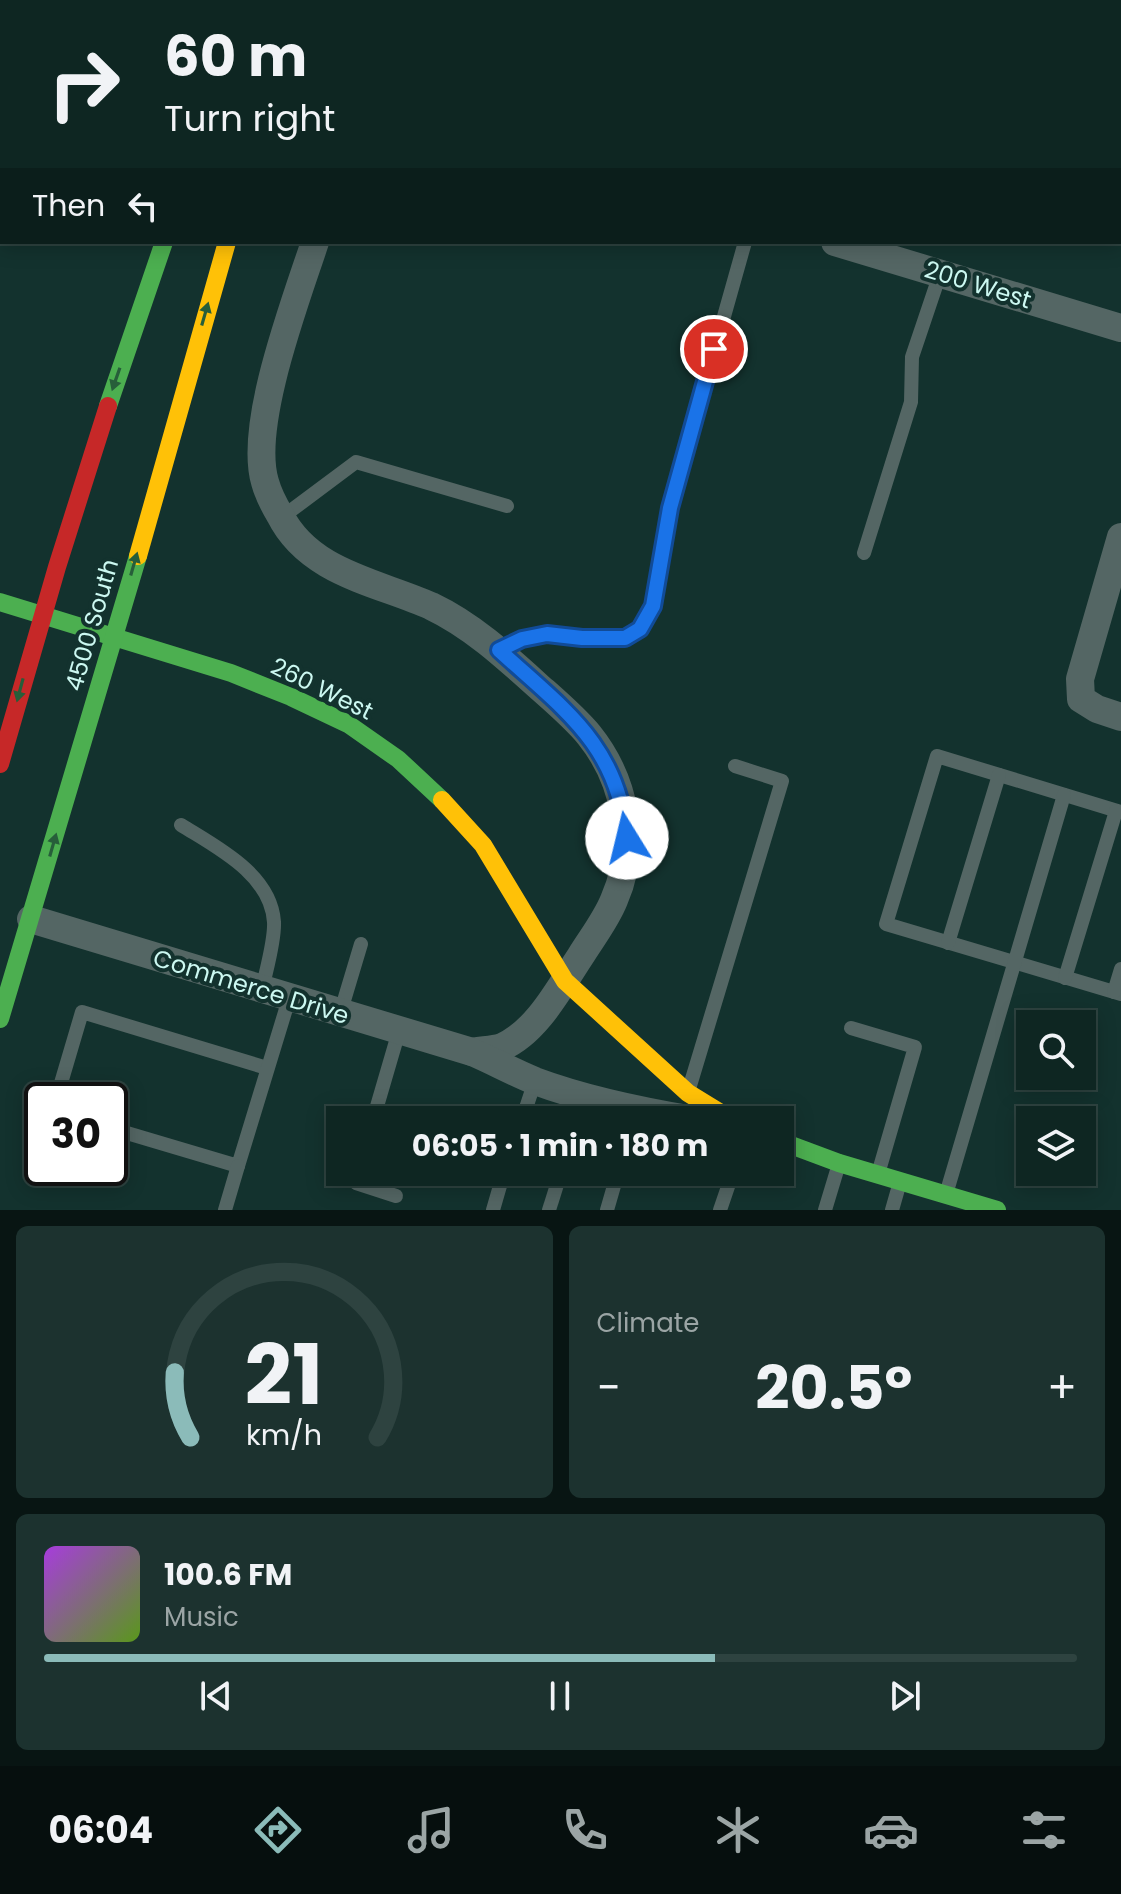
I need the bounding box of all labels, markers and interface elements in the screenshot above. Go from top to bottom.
text: 60 m [164,17,307,96]
icon: right [32,32,136,136]
text: Turn right [164,93,335,144]
text: Then [32,184,105,227]
icon: left [121,184,165,228]
street label: 200 West [921,253,1036,316]
one-way arrow [199,302,212,326]
pin [680,315,748,383]
icon: arrive [692,327,736,371]
one-way arrow [109,368,121,392]
one-way arrow [128,552,141,576]
street label: 4500 South [57,555,126,695]
street label: 260 West [266,650,379,728]
one-way arrow [14,677,26,702]
position arrow [585,796,669,880]
one-way arrow [47,832,60,856]
street label: Commerce Drive [149,941,353,1032]
map controls [1016,1010,1096,1186]
button: search [1016,1010,1096,1090]
speed limit sign: 30 [24,1082,128,1186]
button: layers [1016,1106,1096,1186]
text: 06:05 · 1 min · 180 m [412,1124,708,1167]
text: Climate [597,1305,699,1341]
text: 21 [245,1317,324,1433]
text: 20.5° [755,1346,912,1430]
text: − [597,1357,621,1418]
text: + [1047,1357,1077,1418]
text: km/h [246,1415,322,1455]
text: 100.6 FM [164,1553,292,1596]
text: Music [164,1599,239,1635]
icon: previous [194,1674,238,1718]
icon: pause [538,1674,582,1718]
icon: next [883,1674,927,1718]
icon: directions [250,1802,306,1858]
icon: music [403,1802,459,1858]
icon: phone [557,1802,613,1858]
icon: climate [710,1802,766,1858]
icon: car [863,1802,919,1858]
icon: filters [1016,1802,1072,1858]
text: 06:04 [49,1805,153,1856]

